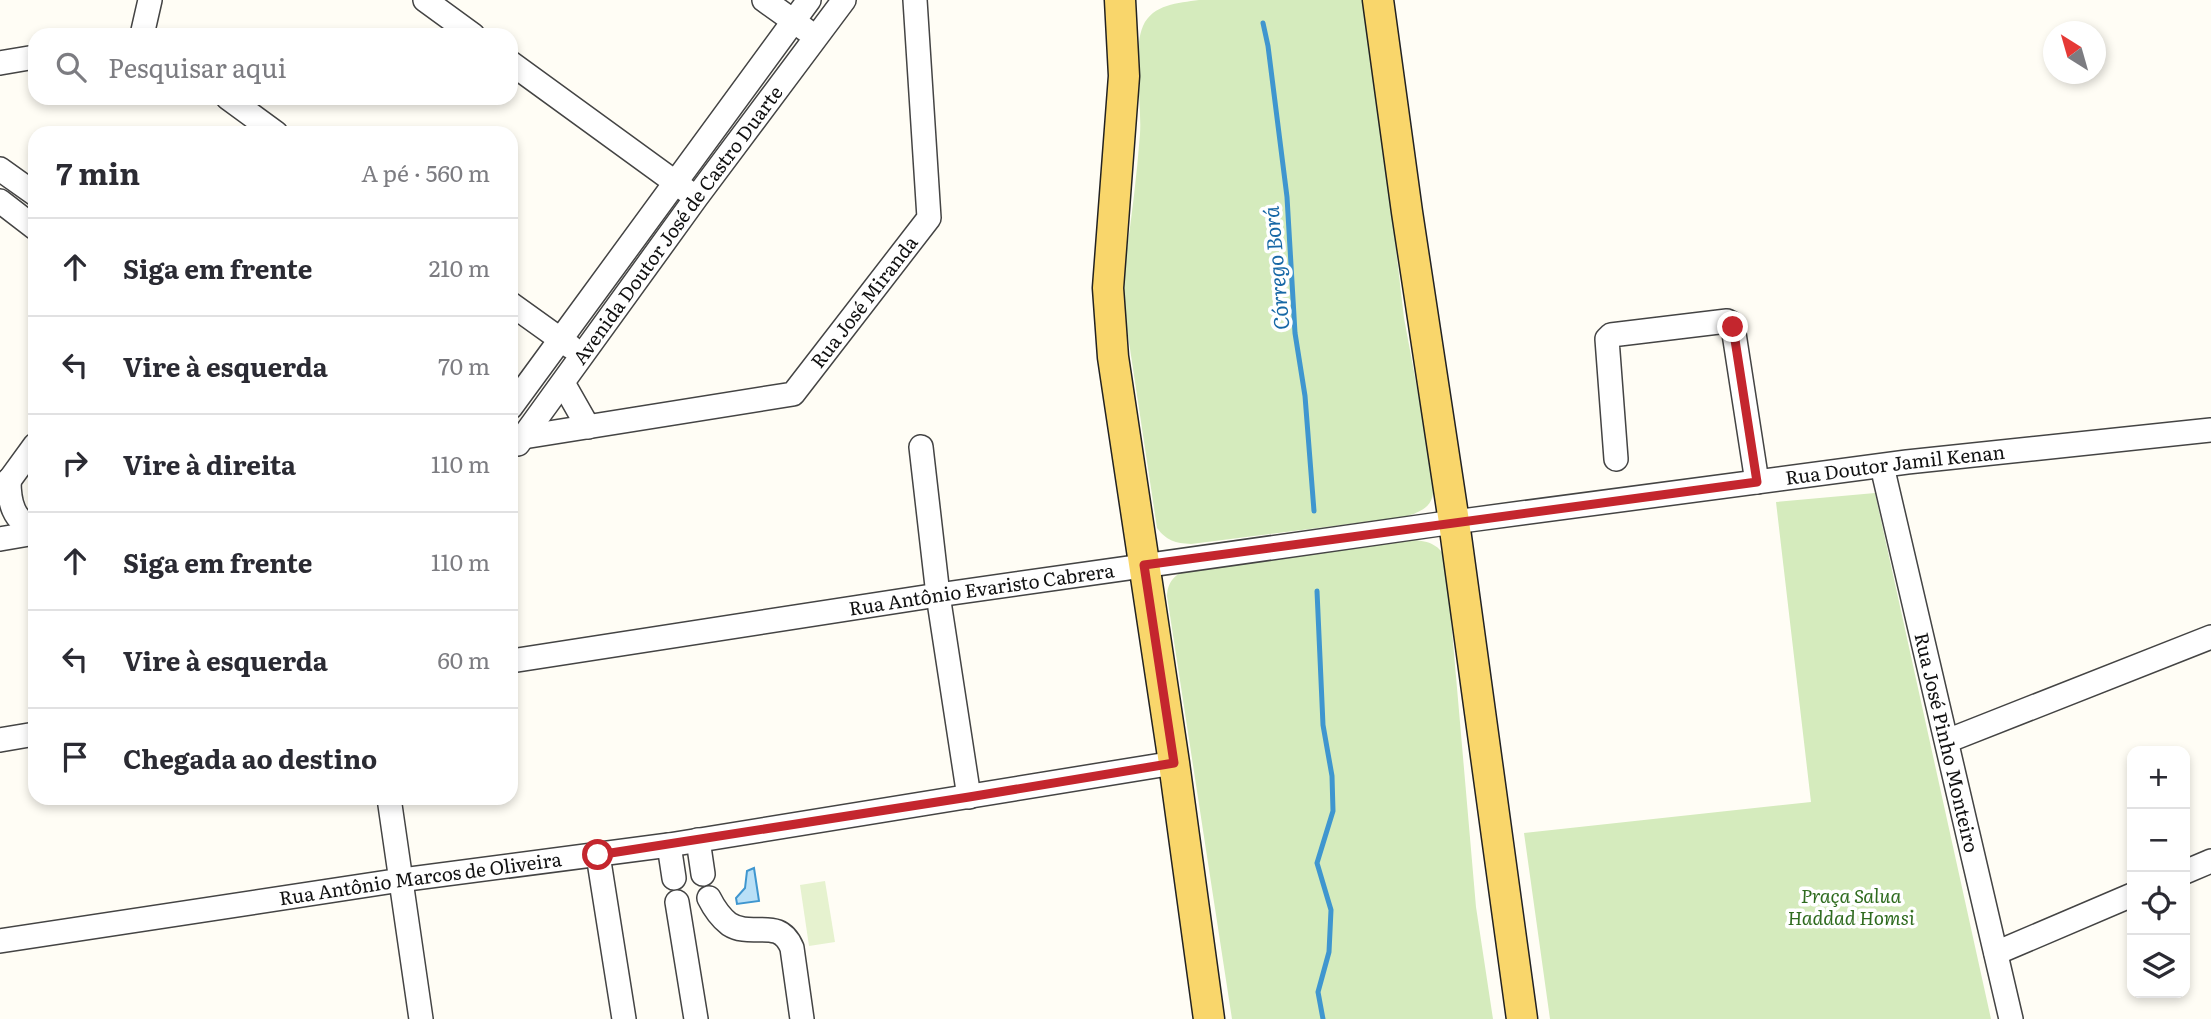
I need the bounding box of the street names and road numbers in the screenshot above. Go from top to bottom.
street label: Avenida Doutor José de Castro Duarte [565,79,789,370]
street label: Rua José Miranda [803,229,924,373]
street label: Rua Doutor Jamil Kenan [1783,437,2006,491]
street label: Rua Antônio Evaristo Cabrera [847,555,1117,622]
street label: Rua José Pinho Monteiro [1908,630,1987,855]
street label: Rua Antônio Marcos de Oliveira [277,844,564,911]

